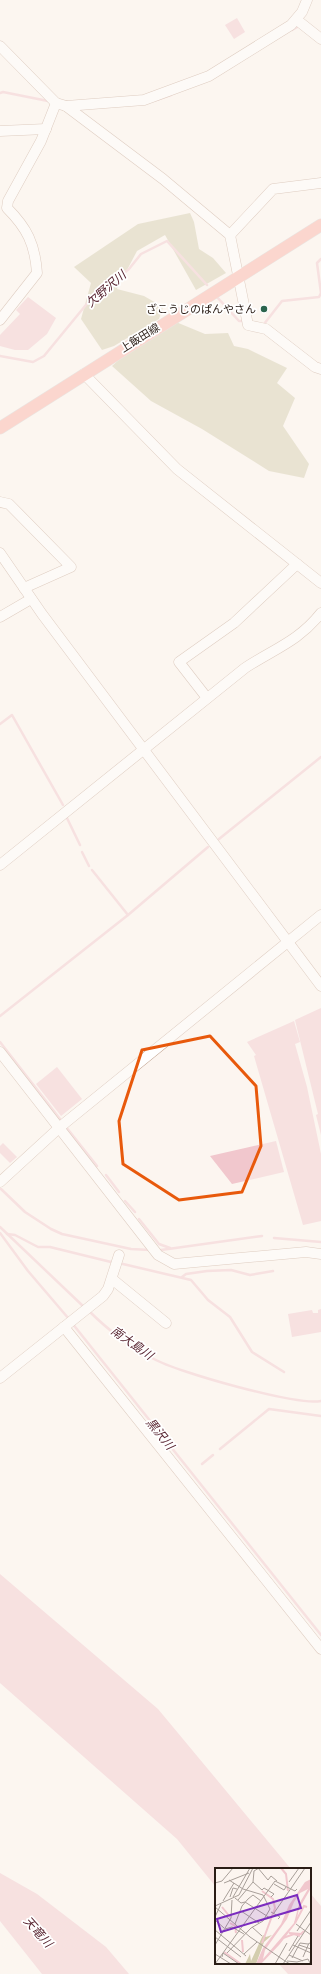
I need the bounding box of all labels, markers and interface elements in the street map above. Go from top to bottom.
water label: 欠野沢川 [83,267,130,310]
place label: ざこうじのぱんやさん [146,303,256,316]
marker: ざこうじのぱんやさん [259,304,269,314]
street label: 上飯田線 [118,321,162,355]
water label: 南大島川 [108,1323,157,1364]
water label: 黒沢川 [143,1416,178,1454]
inset map [215,1868,311,1964]
water label: 天竜川 [21,1914,57,1952]

